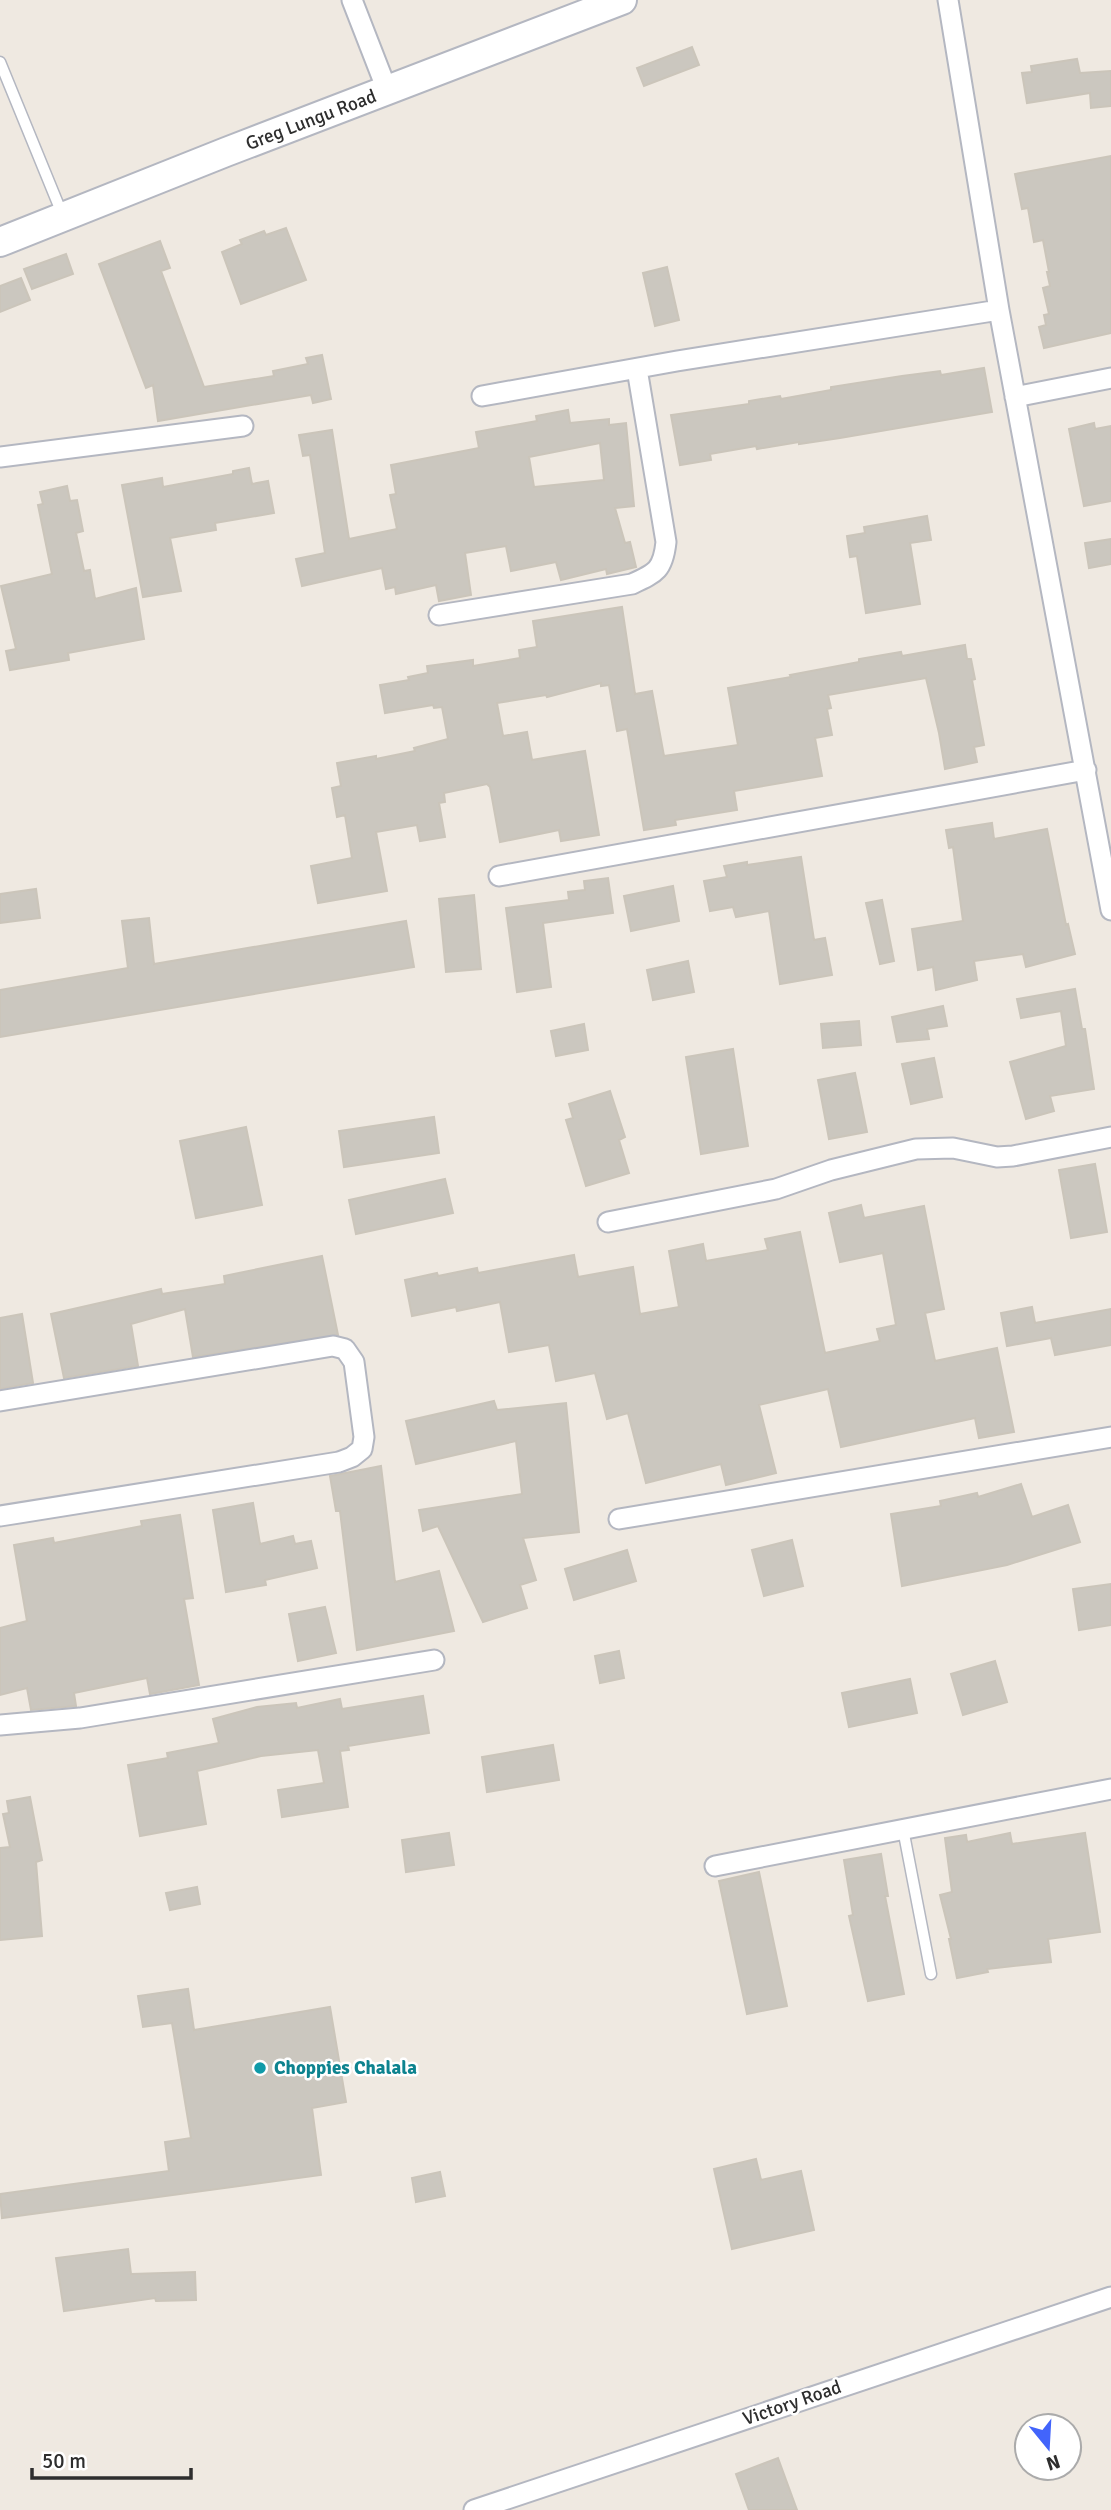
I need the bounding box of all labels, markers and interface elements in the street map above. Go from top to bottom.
street label: Greg Lungu Road [242,84,380,156]
place label: Choppies Chalala [274,2056,417,2080]
marker: Choppies Chalala [252,2060,268,2076]
street label: Victory Road [740,2375,844,2431]
north arrow [1013,2412,1083,2482]
scale bar [32,2436,191,2480]
text: 50 m [42,2448,86,2474]
text: N [1043,2449,1063,2476]

